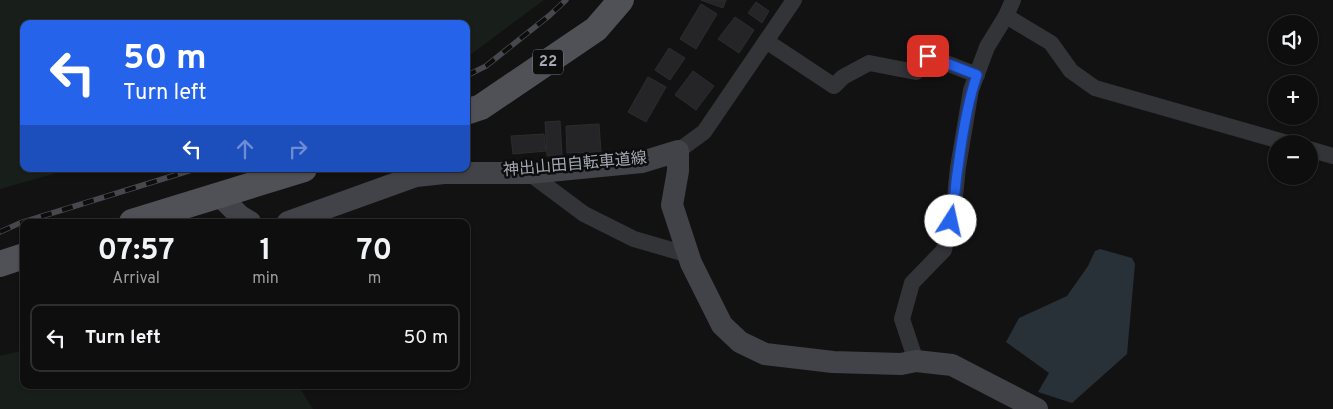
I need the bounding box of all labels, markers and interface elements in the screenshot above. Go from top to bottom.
map controls [1268,15,1318,185]
button: sound [1268,15,1318,65]
pin [907,35,949,77]
text: 50 m [123,37,207,81]
icon: left [40,40,105,105]
icon: arrive [914,42,942,70]
road number: 22 [533,50,563,74]
button: + [1268,75,1318,125]
text: Turn left [123,80,206,107]
icon: left [178,135,206,163]
icon: ahead [231,135,259,163]
icon: right [284,135,312,163]
button: − [1268,135,1318,185]
street label: 神出山田自転車道線 [502,149,648,181]
position arrow [924,194,976,246]
text: 07:57 [98,233,175,270]
text: 1 [260,233,272,270]
text: 70 [356,233,392,270]
text: Arrival [112,269,160,289]
text: min [252,269,279,289]
text: m [368,269,381,289]
icon: left [42,324,70,352]
text: Turn left [85,326,161,350]
text: 50 m [403,326,448,350]

